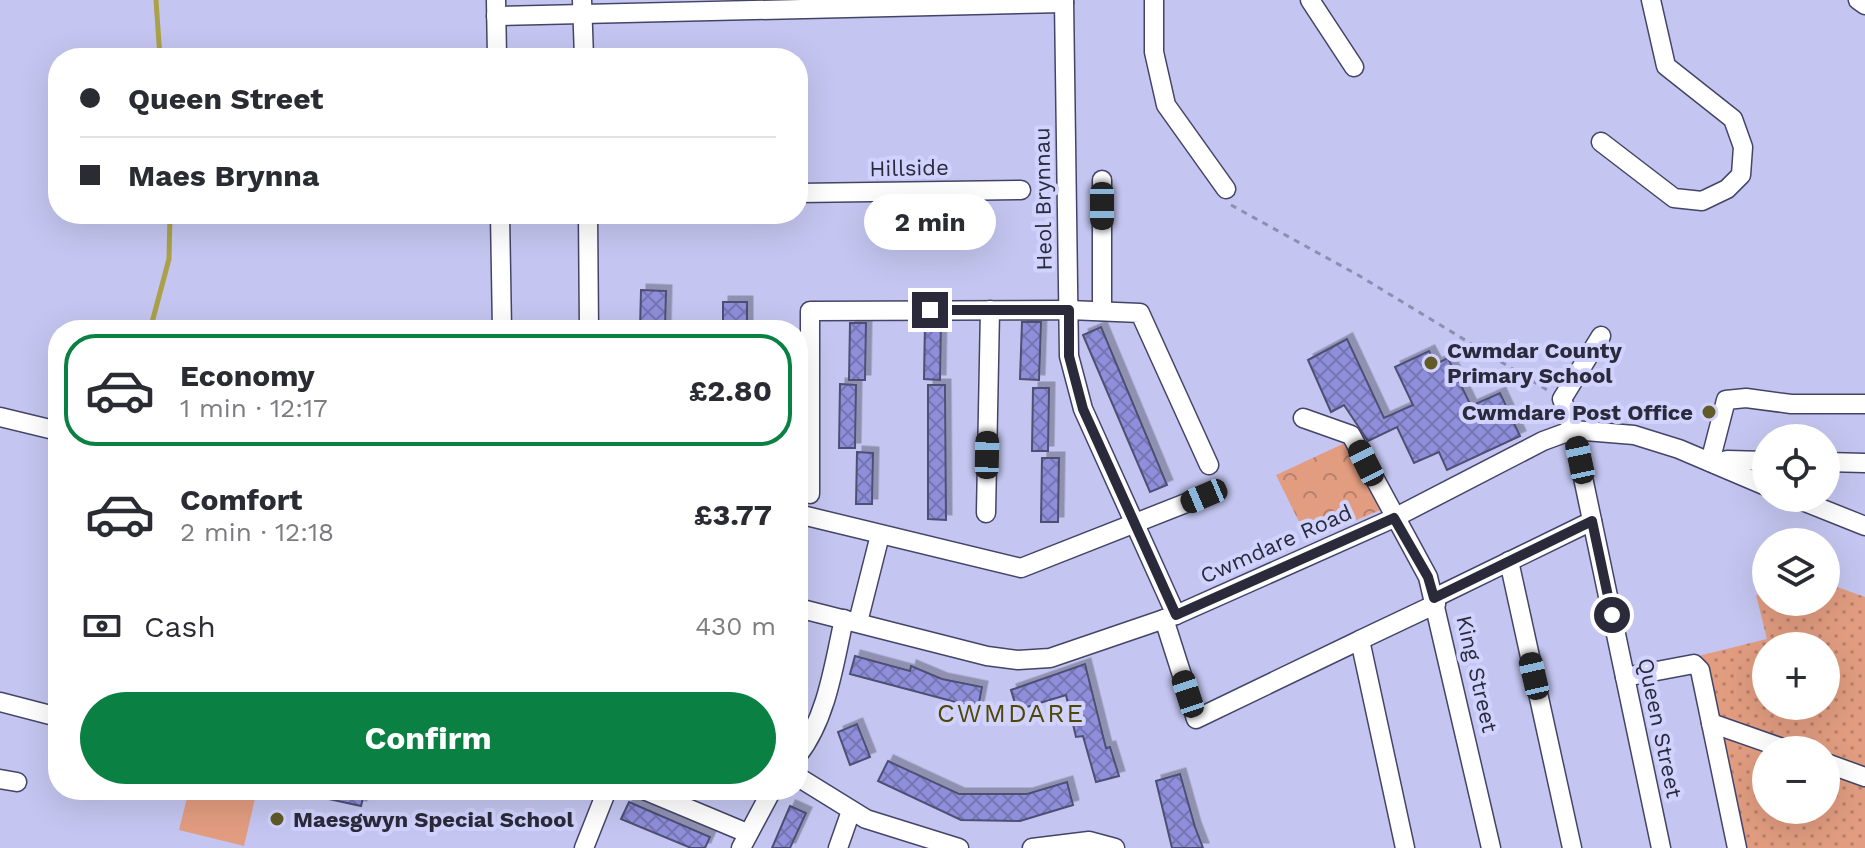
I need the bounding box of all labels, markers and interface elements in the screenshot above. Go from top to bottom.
text: Queen Street [128,81,323,116]
street label: Heol Brynnau [1029,127,1057,271]
street label: Hillside [869,155,949,181]
text: Maes Brynna [128,158,319,193]
car [1090,182,1114,230]
callout: 2 min [864,194,996,250]
text: 2 min [894,207,966,237]
route end [912,292,948,328]
place label: Cwmdar County Primary School [1447,338,1622,388]
icon: car [84,354,156,426]
marker: Cwmdar County Primary School [1422,354,1440,372]
text: Economy [180,358,315,393]
text: £2.80 [689,373,772,408]
text: 1 min · 12:17 [180,393,328,423]
place label: Cwmdare Post Office [1462,400,1693,425]
marker: Cwmdare Post Office [1700,403,1718,421]
map controls [1752,424,1840,824]
button: locate [1752,424,1840,512]
car [975,431,999,479]
car [1563,434,1597,486]
car [1344,436,1388,490]
car [1177,476,1231,516]
icon: car [84,478,156,550]
text: Comfort [180,482,302,517]
text: £3.77 [694,497,772,532]
street label: Cwmdare Road [1196,499,1356,589]
text: 2 min · 12:18 [180,517,334,547]
button: layers [1752,528,1840,616]
route start [1594,597,1630,633]
icon: cash [80,604,124,648]
text: Cash [144,609,216,644]
text: 430 m [695,611,776,641]
street label: King Street [1451,613,1503,735]
button: + [1752,632,1840,720]
car [1517,650,1551,702]
street label: Queen Street [1633,656,1687,800]
car [1169,667,1207,721]
button: Confirm [80,692,776,784]
district label: CWMDARE [937,698,1085,728]
button: − [1752,736,1840,824]
place label: Maesgwyn Special School [293,807,574,832]
marker: Maesgwyn Special School [268,810,286,828]

